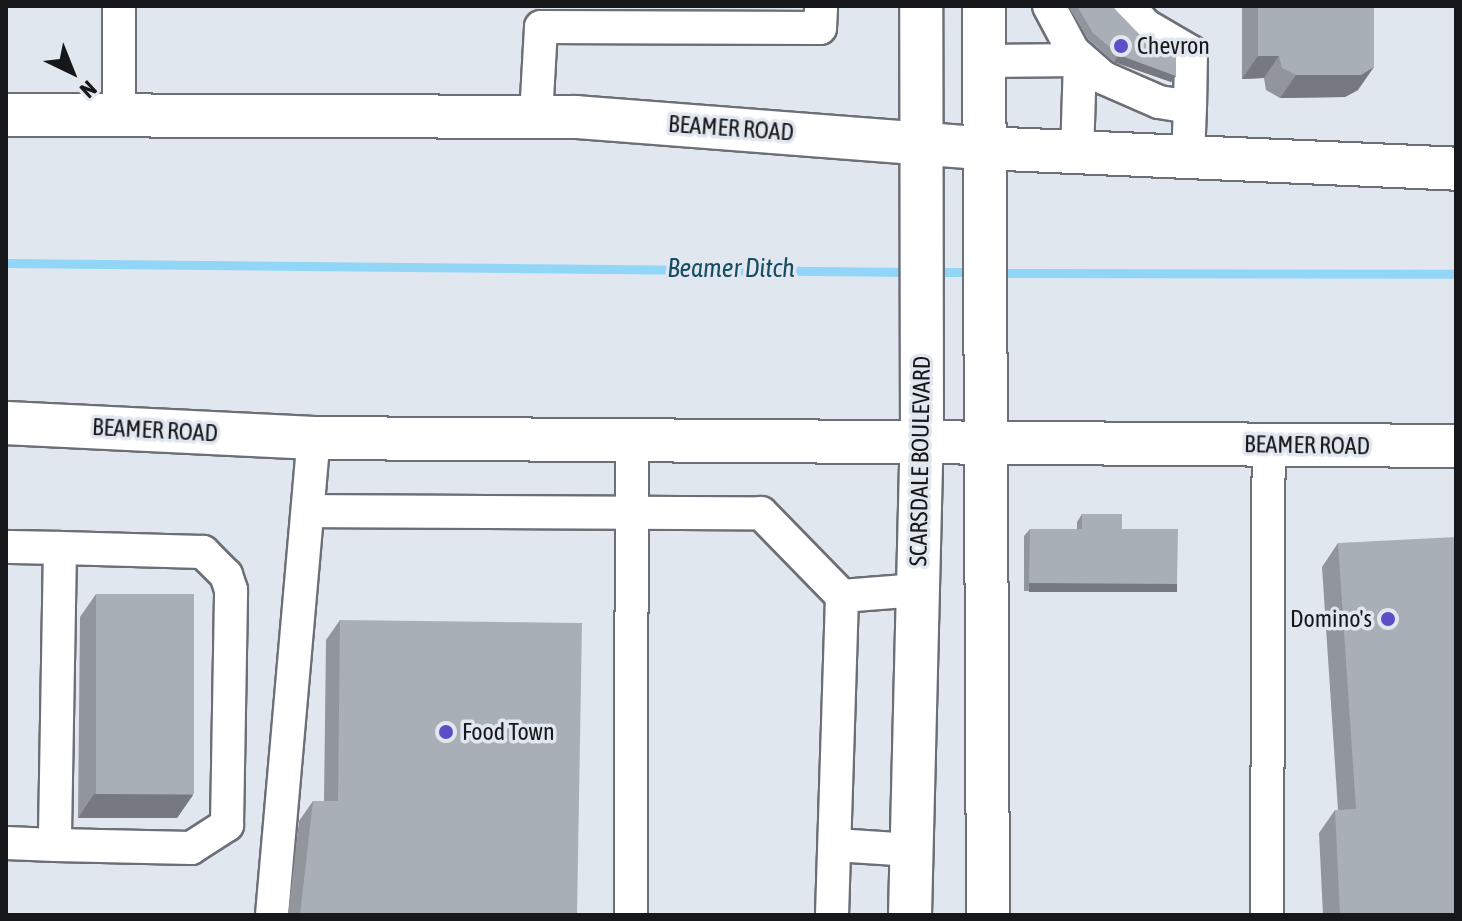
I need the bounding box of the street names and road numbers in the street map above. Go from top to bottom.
street label: BEAMER ROAD [667,109,795,147]
street label: SCARSDALE BOULEVARD [904,356,936,566]
street label: BEAMER ROAD [91,412,219,448]
street label: BEAMER ROAD [1244,430,1370,460]

